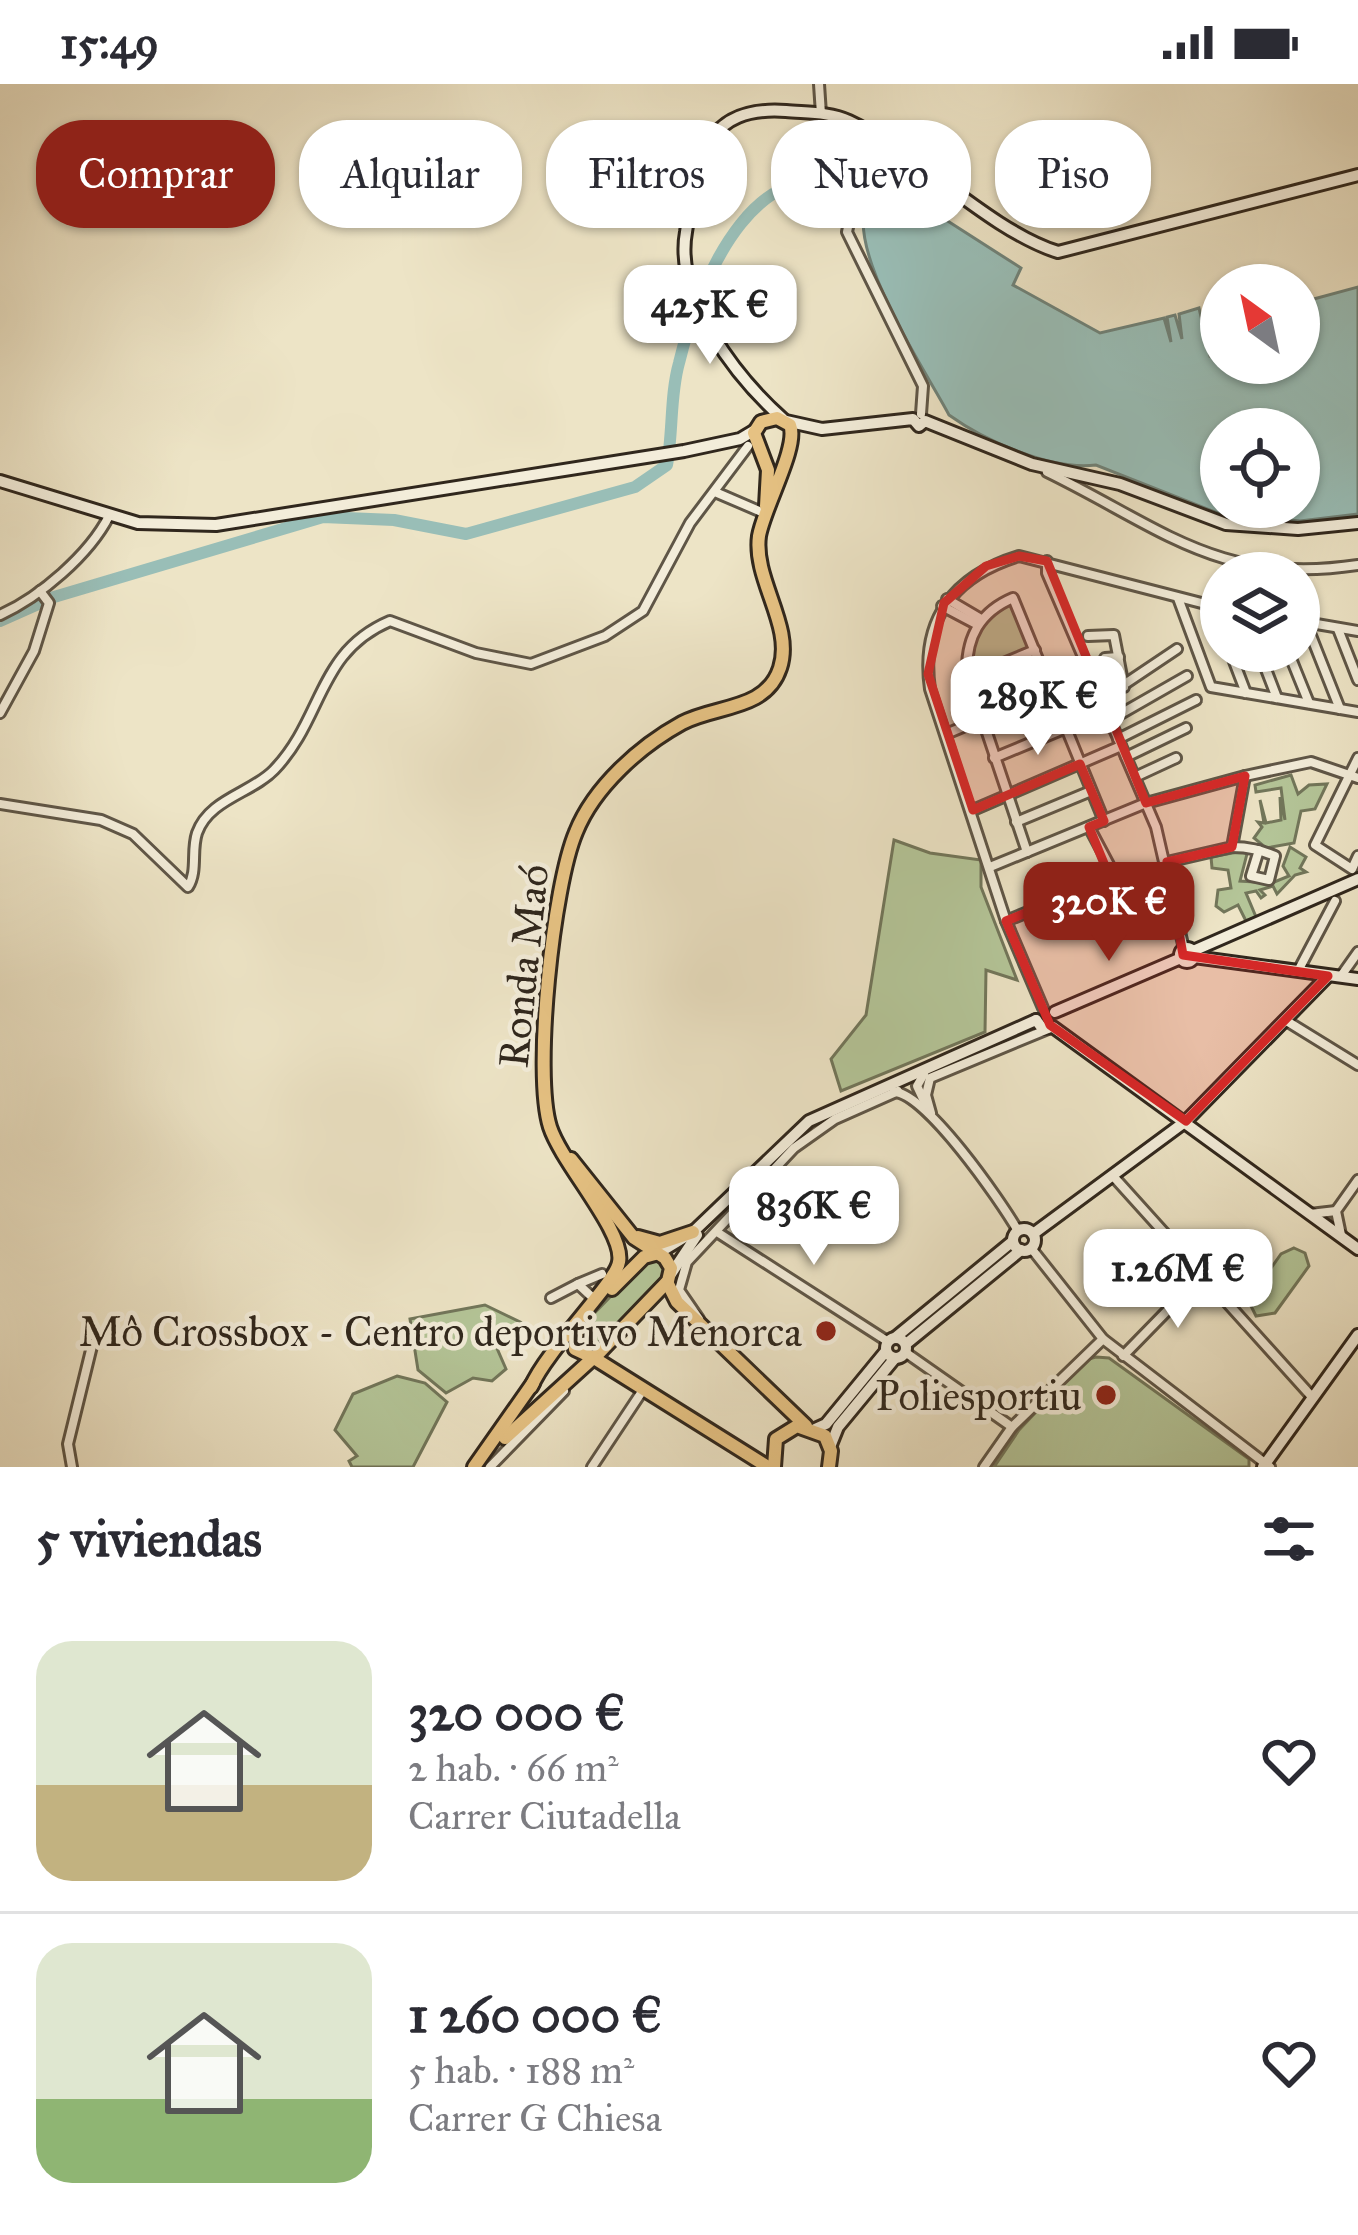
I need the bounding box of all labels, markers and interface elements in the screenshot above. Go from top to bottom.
text: 15:49 [60,15,159,70]
chip: Comprar [36,120,275,228]
chip: Alquilar [299,120,522,228]
chip: Filtros [546,120,747,228]
chip: Nuevo [771,120,971,228]
chip: Piso [995,120,1151,228]
north arrow [1200,264,1320,384]
map controls [1200,264,1320,672]
pin: 425K € [612,265,808,367]
text: 425K € [651,280,769,328]
button: locate [1200,408,1320,528]
button: layers [1200,552,1320,672]
pin: 289K € [940,656,1136,758]
text: 289K € [978,671,1098,719]
street label: Ronda Maó [487,862,561,1070]
pin: 320K € [1011,862,1207,964]
text: 320K € [1050,877,1168,925]
pin: 836K € [716,1166,912,1268]
text: 836K € [756,1181,872,1229]
pin: 1.26M € [1067,1229,1289,1331]
text: 1.26M € [1111,1244,1246,1292]
place label: Mô Crossbox - Centro deportivo Menorca [79,1306,802,1358]
marker: Mô Crossbox - Centro deportivo Menorca [813,1318,839,1344]
place label: Poliesportiu [875,1370,1082,1422]
marker: Poliesportiu [1093,1382,1119,1408]
icon: filters [1256,1506,1322,1572]
text: 5 viviendas [36,1508,262,1570]
text: 320 000 € [408,1682,625,1744]
icon: home [132,1689,276,1833]
icon: heart [1256,1728,1322,1794]
text: 2 hab. · 66 m² [408,1744,619,1792]
text: Carrer Ciutadella [408,1792,681,1840]
text: 1 260 000 € [408,1984,662,2046]
icon: home [132,1991,276,2135]
icon: heart [1256,2030,1322,2096]
text: 5 hab. · 188 m² [408,2046,634,2094]
text: Carrer G Chiesa [408,2094,662,2142]

